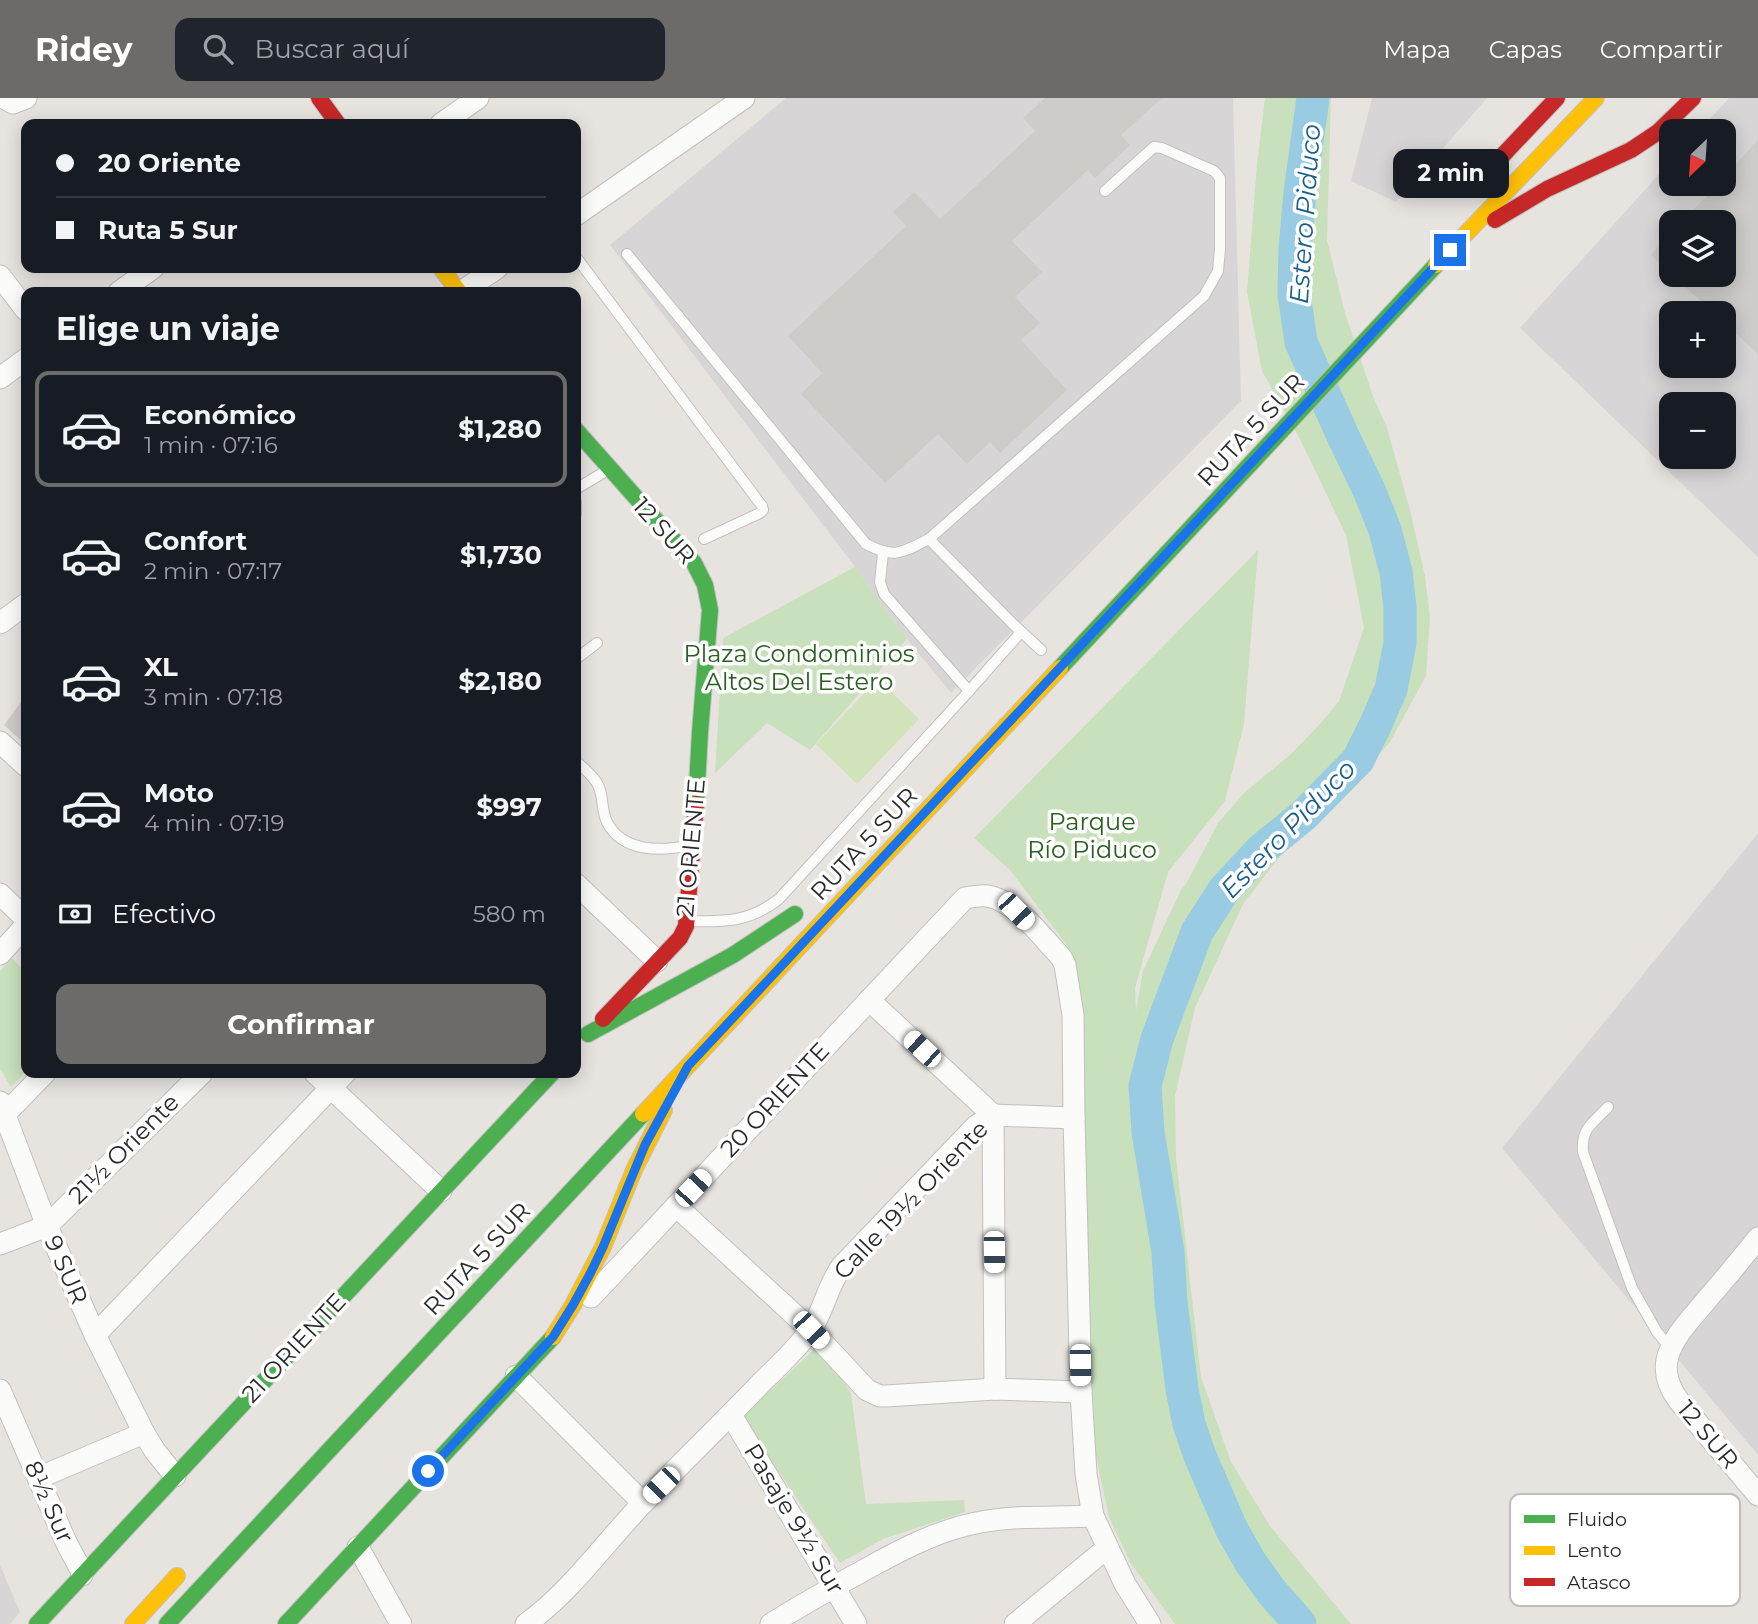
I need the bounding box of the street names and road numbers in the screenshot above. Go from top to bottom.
street label: RUTA 5 SUR [1191,367,1310,492]
street label: 12 SUR [627,491,702,570]
street label: 21 ORIENTE [670,778,711,918]
street label: RUTA 5 SUR [804,781,923,906]
street label: 20 ORIENTE [714,1036,835,1163]
street label: 21½ Oriente [63,1088,185,1210]
street label: Calle 19½ Oriente [827,1114,994,1285]
street label: RUTA 5 SUR [417,1196,536,1321]
street label: 9 SUR [39,1231,94,1309]
street label: 21 ORIENTE [236,1287,352,1408]
street label: 12 SUR [1672,1395,1745,1475]
street label: Pasaje 9½ Sur [738,1438,851,1599]
street label: 8½ Sur [19,1456,80,1547]

